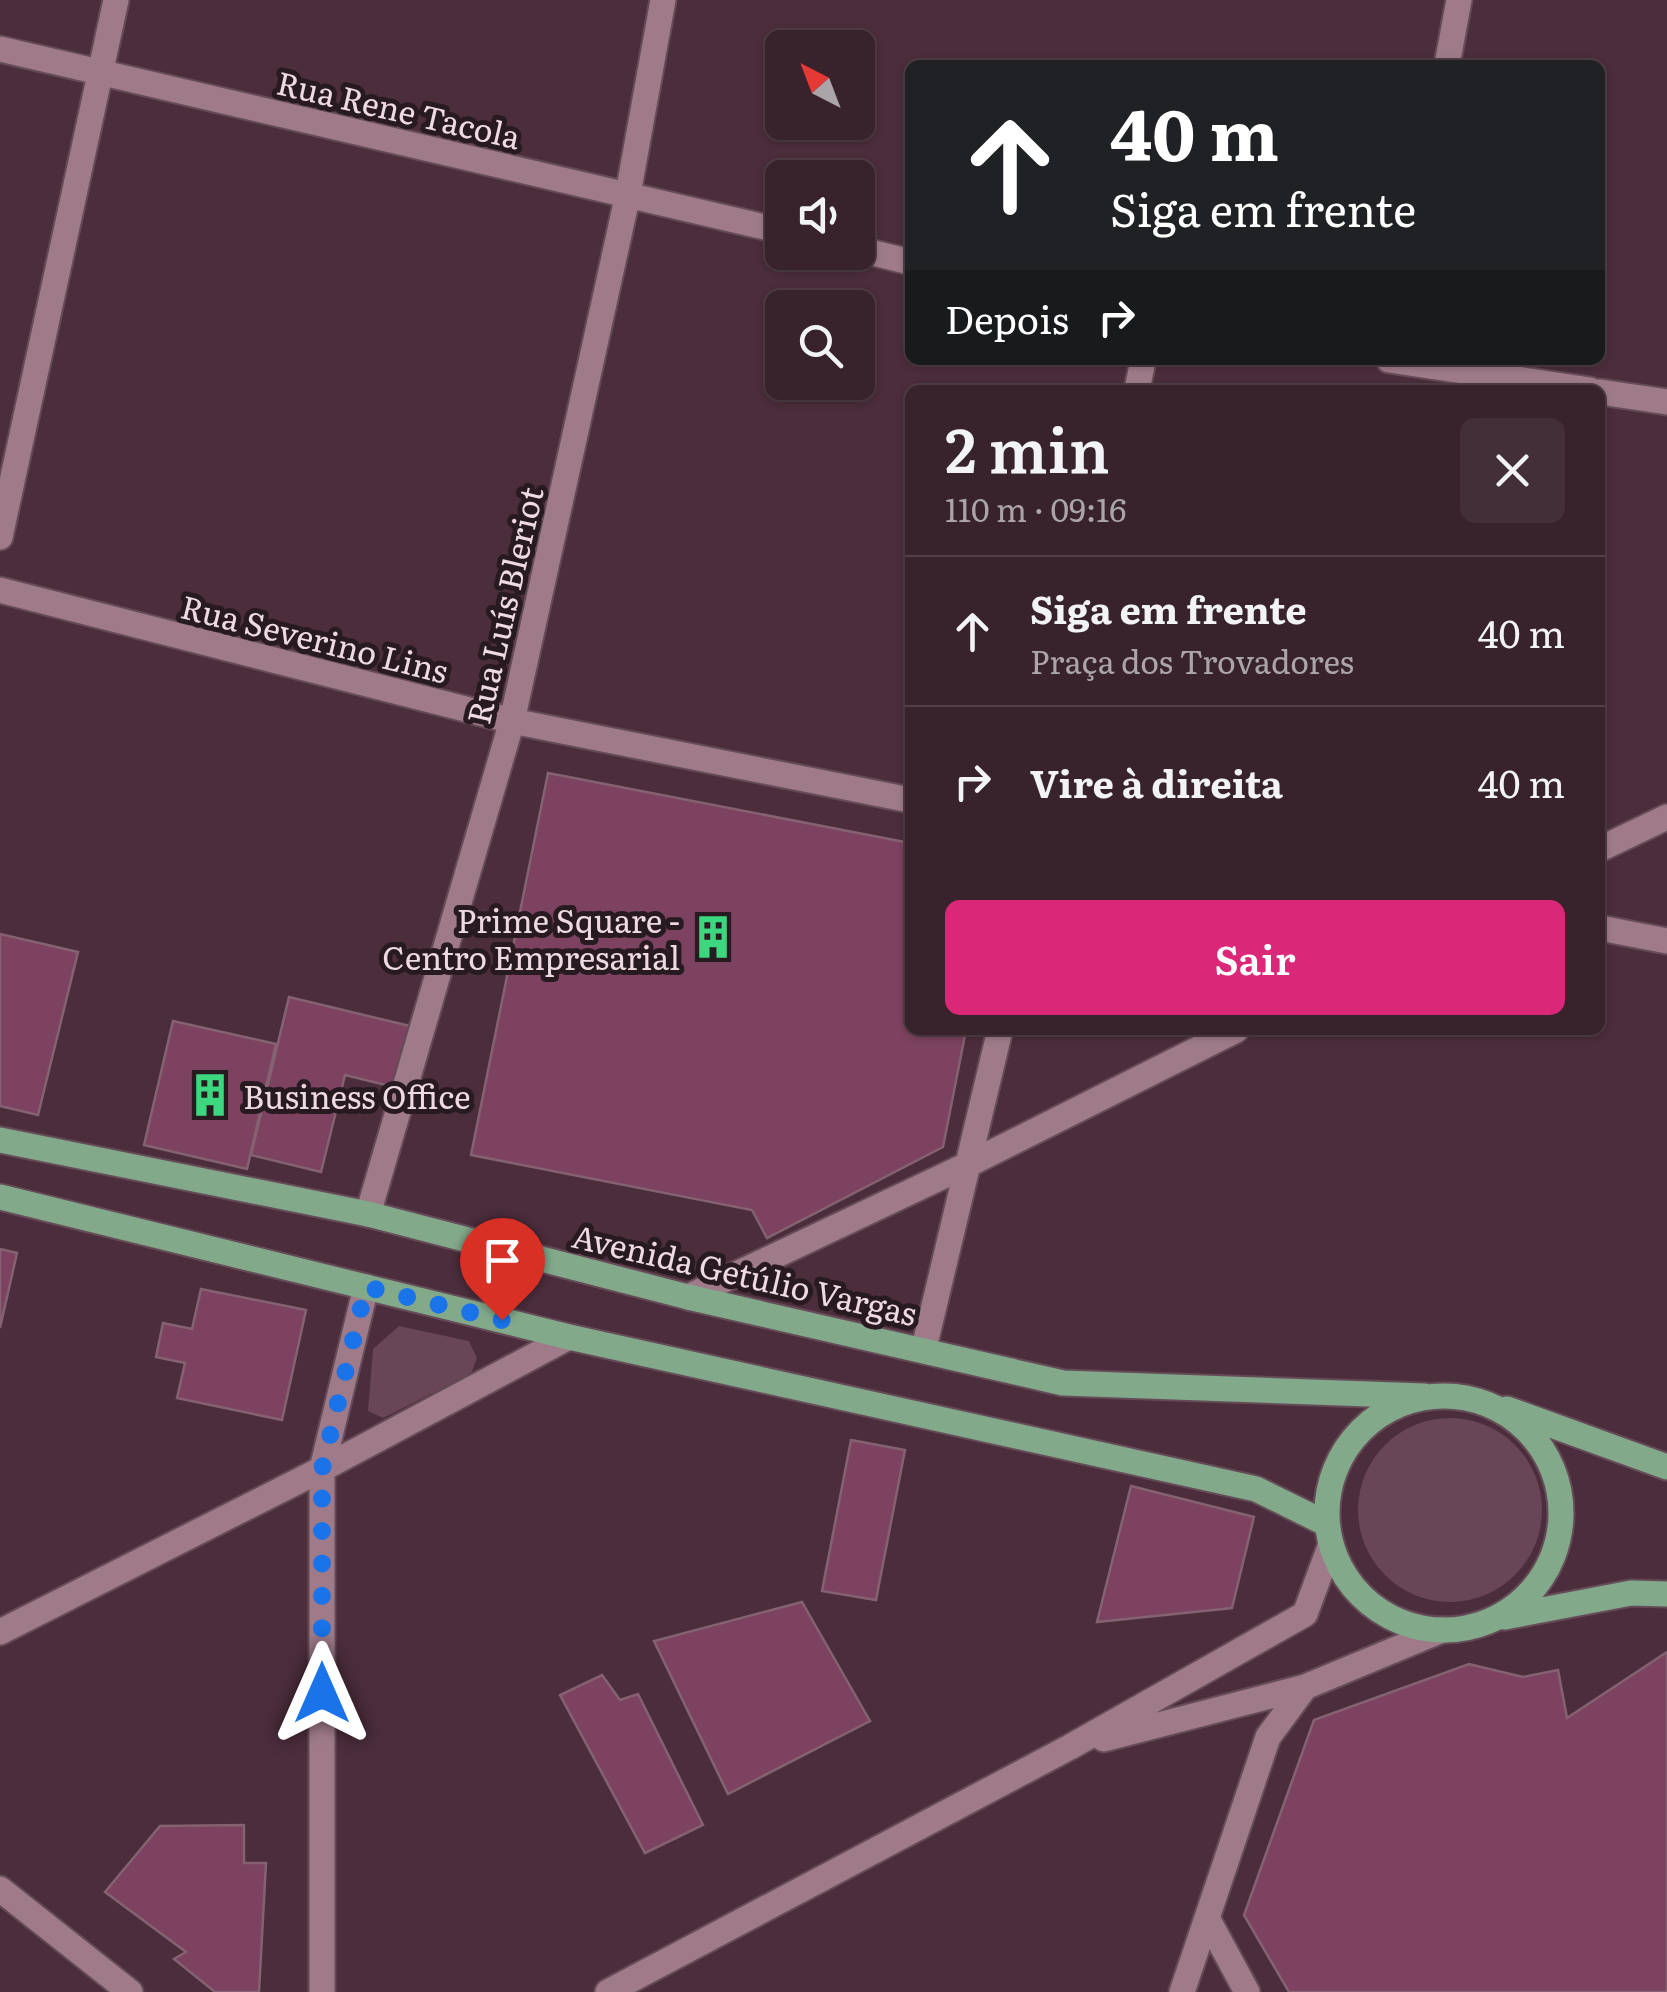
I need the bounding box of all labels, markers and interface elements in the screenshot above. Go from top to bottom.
north arrow [765,30,875,140]
map controls [765,30,875,400]
street label: Rua Rene Tacola [272,57,526,160]
text: 40 m [1110,79,1279,183]
icon: ahead [945,100,1075,230]
button: sound [765,160,875,270]
text: Siga em frente [1110,174,1416,241]
text: Depois [945,289,1069,346]
button: search [765,290,875,400]
icon: right [1089,290,1144,345]
text: 2 min [945,402,1110,491]
button: close [1460,418,1565,523]
street label: Rua Luís Bleriot [452,482,554,728]
text: 110 m · 09:16 [945,484,1127,532]
text: Siga em frente [1030,579,1307,636]
street label: Rua Severino Lins [176,581,454,693]
text: 40 m [1478,603,1565,660]
icon: ahead [945,604,1000,659]
text: Praça dos Trovadores [1030,636,1354,684]
text: Vire à direita [1030,753,1283,810]
text: 40 m [1478,753,1565,810]
icon: right [945,754,1000,809]
place label: Prime Square - Centro Empresarial [382,895,680,980]
button: Sair [945,900,1565,1015]
building icon: Prime Square - Centro Empresarial [689,913,737,961]
building icon: Business Office [186,1071,234,1119]
place label: Business Office [243,1071,471,1119]
street label: Avenida Getúlio Vargas [568,1210,922,1336]
pin [460,1218,545,1321]
icon: arrive [475,1233,530,1288]
position arrow [270,1641,374,1745]

